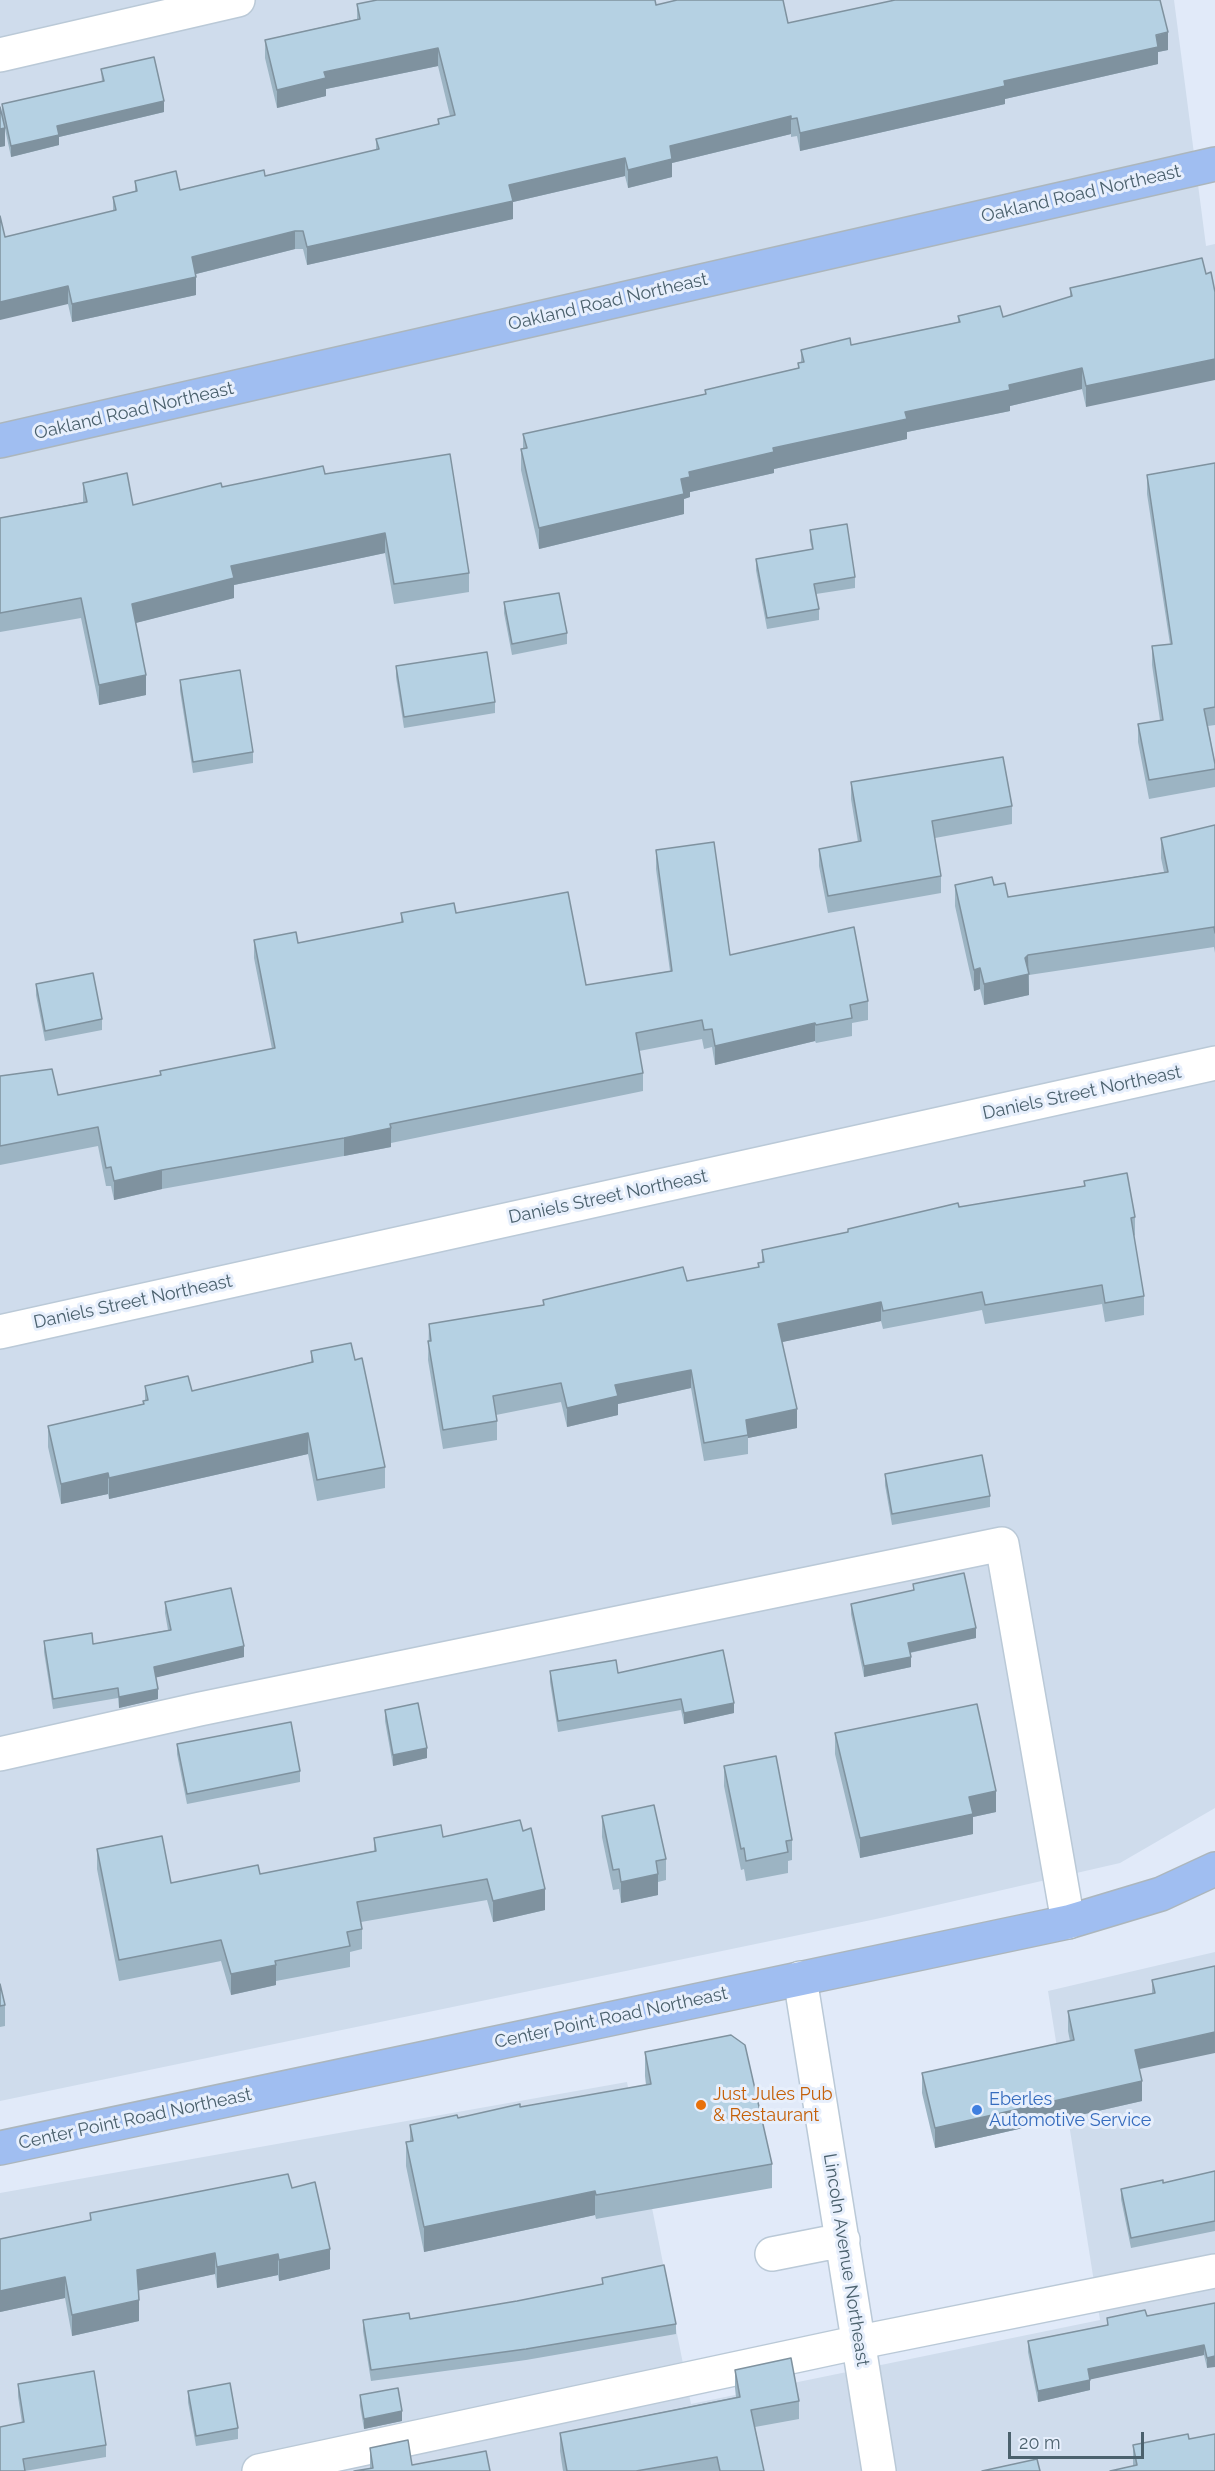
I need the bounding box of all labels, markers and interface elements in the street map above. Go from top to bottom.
street label: Oakland Road Northeast [979,161,1183,227]
street label: Oakland Road Northeast [506,269,710,335]
street label: Oakland Road Northeast [32,378,236,444]
street label: Daniels Street Northeast [981,1061,1183,1125]
street label: Daniels Street Northeast [507,1165,709,1229]
street label: Daniels Street Northeast [32,1270,234,1334]
street label: Center Point Road Northeast [493,1983,729,2053]
street label: Center Point Road Northeast [17,2084,253,2154]
place label: Just Jules Pub & Restaurant [713,2084,833,2126]
place label: Eberles Automotive Service [989,2089,1151,2132]
marker: Just Jules Pub & Restaurant [694,2098,708,2112]
marker: Eberles Automotive Service [970,2103,984,2117]
street label: Lincoln Avenue Northeast [818,2152,874,2368]
scale bar [1011,2420,1148,2458]
text: 20 m [1019,2432,1061,2453]

